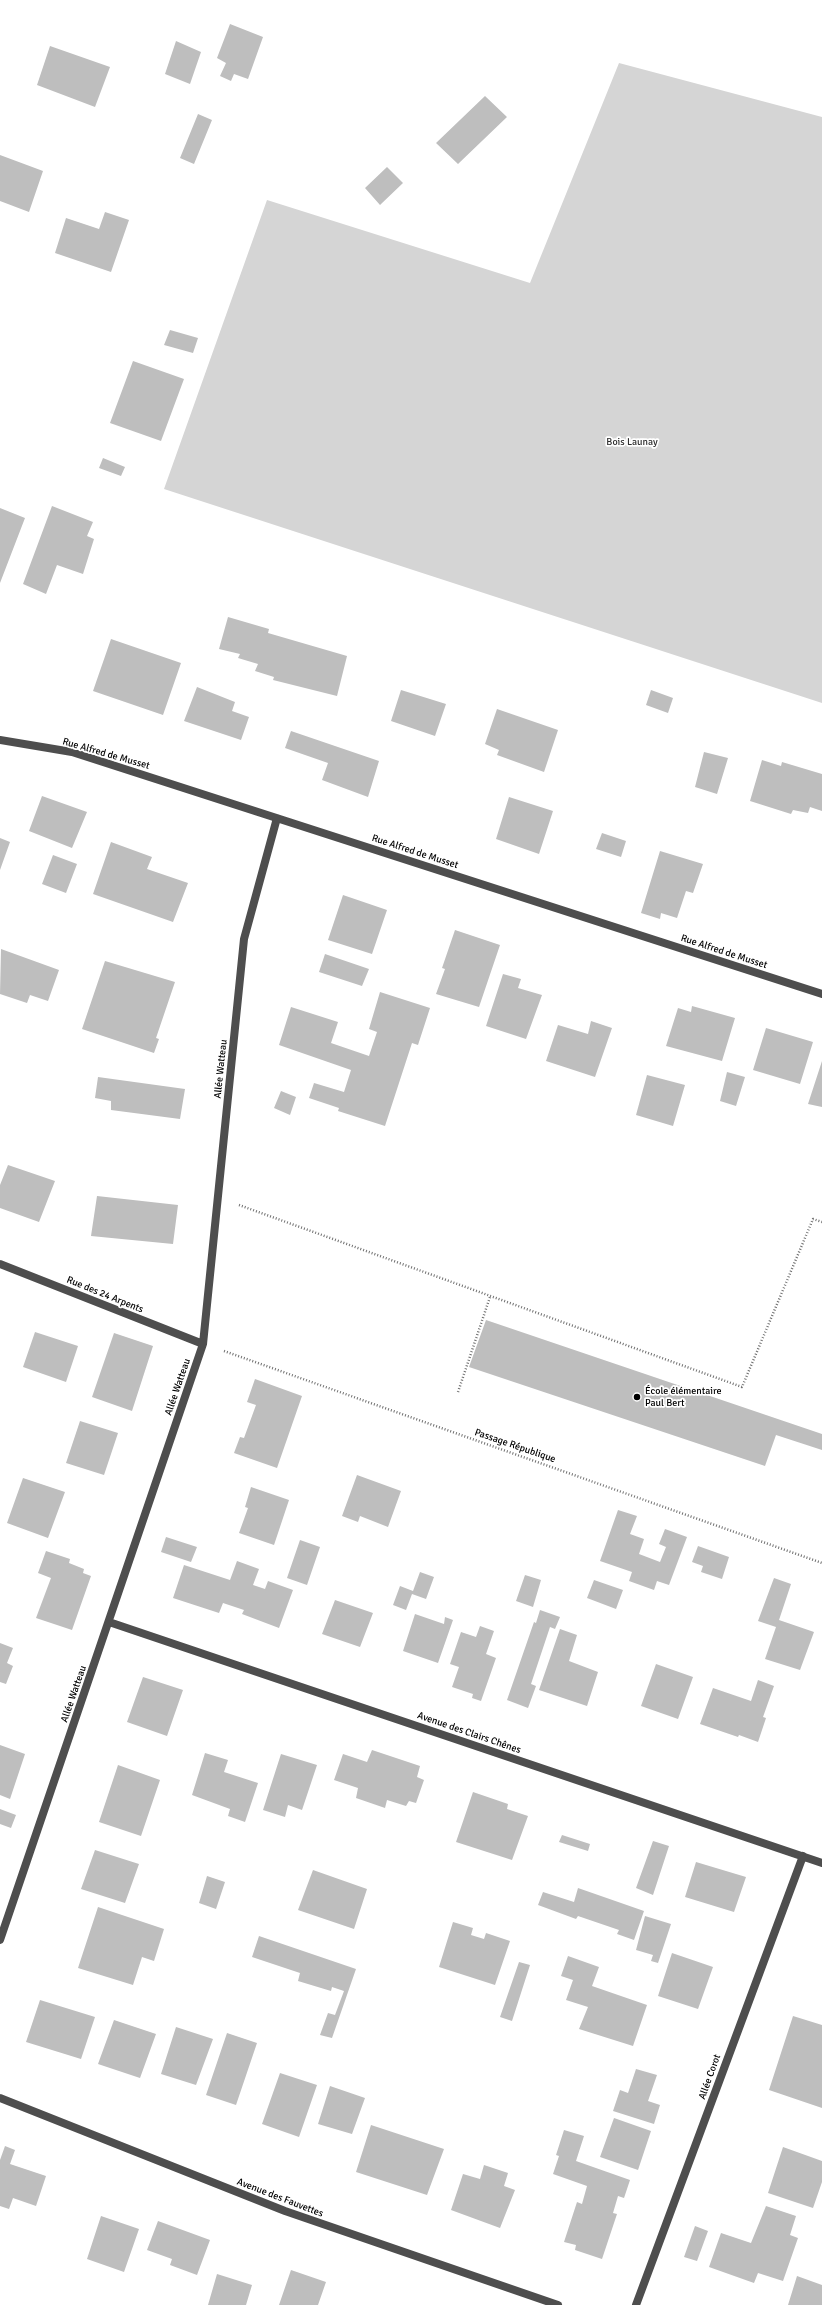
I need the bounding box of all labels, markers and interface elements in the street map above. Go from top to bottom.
park label: Bois Launay [606,436,658,448]
street label: Rue Alfred de Musset [61,736,151,772]
street label: Rue Alfred de Musset [370,832,460,872]
street label: Rue Alfred de Musset [679,932,769,972]
street label: Allée Watteau [212,1039,230,1099]
street label: Rue des 24 Arpents [65,1274,145,1316]
street label: Allée Watteau [163,1357,193,1417]
place label: École élémentaire Paul Bert [645,1385,722,1408]
marker: École élémentaire Paul Bert [632,1392,642,1402]
street label: Passage République [473,1426,557,1466]
street label: Allée Watteau [59,1664,89,1724]
street label: Avenue des Clairs Chênes [416,1710,522,1756]
street label: Allée Corot [696,2053,724,2101]
street label: Avenue des Fauvettes [235,2176,325,2220]

